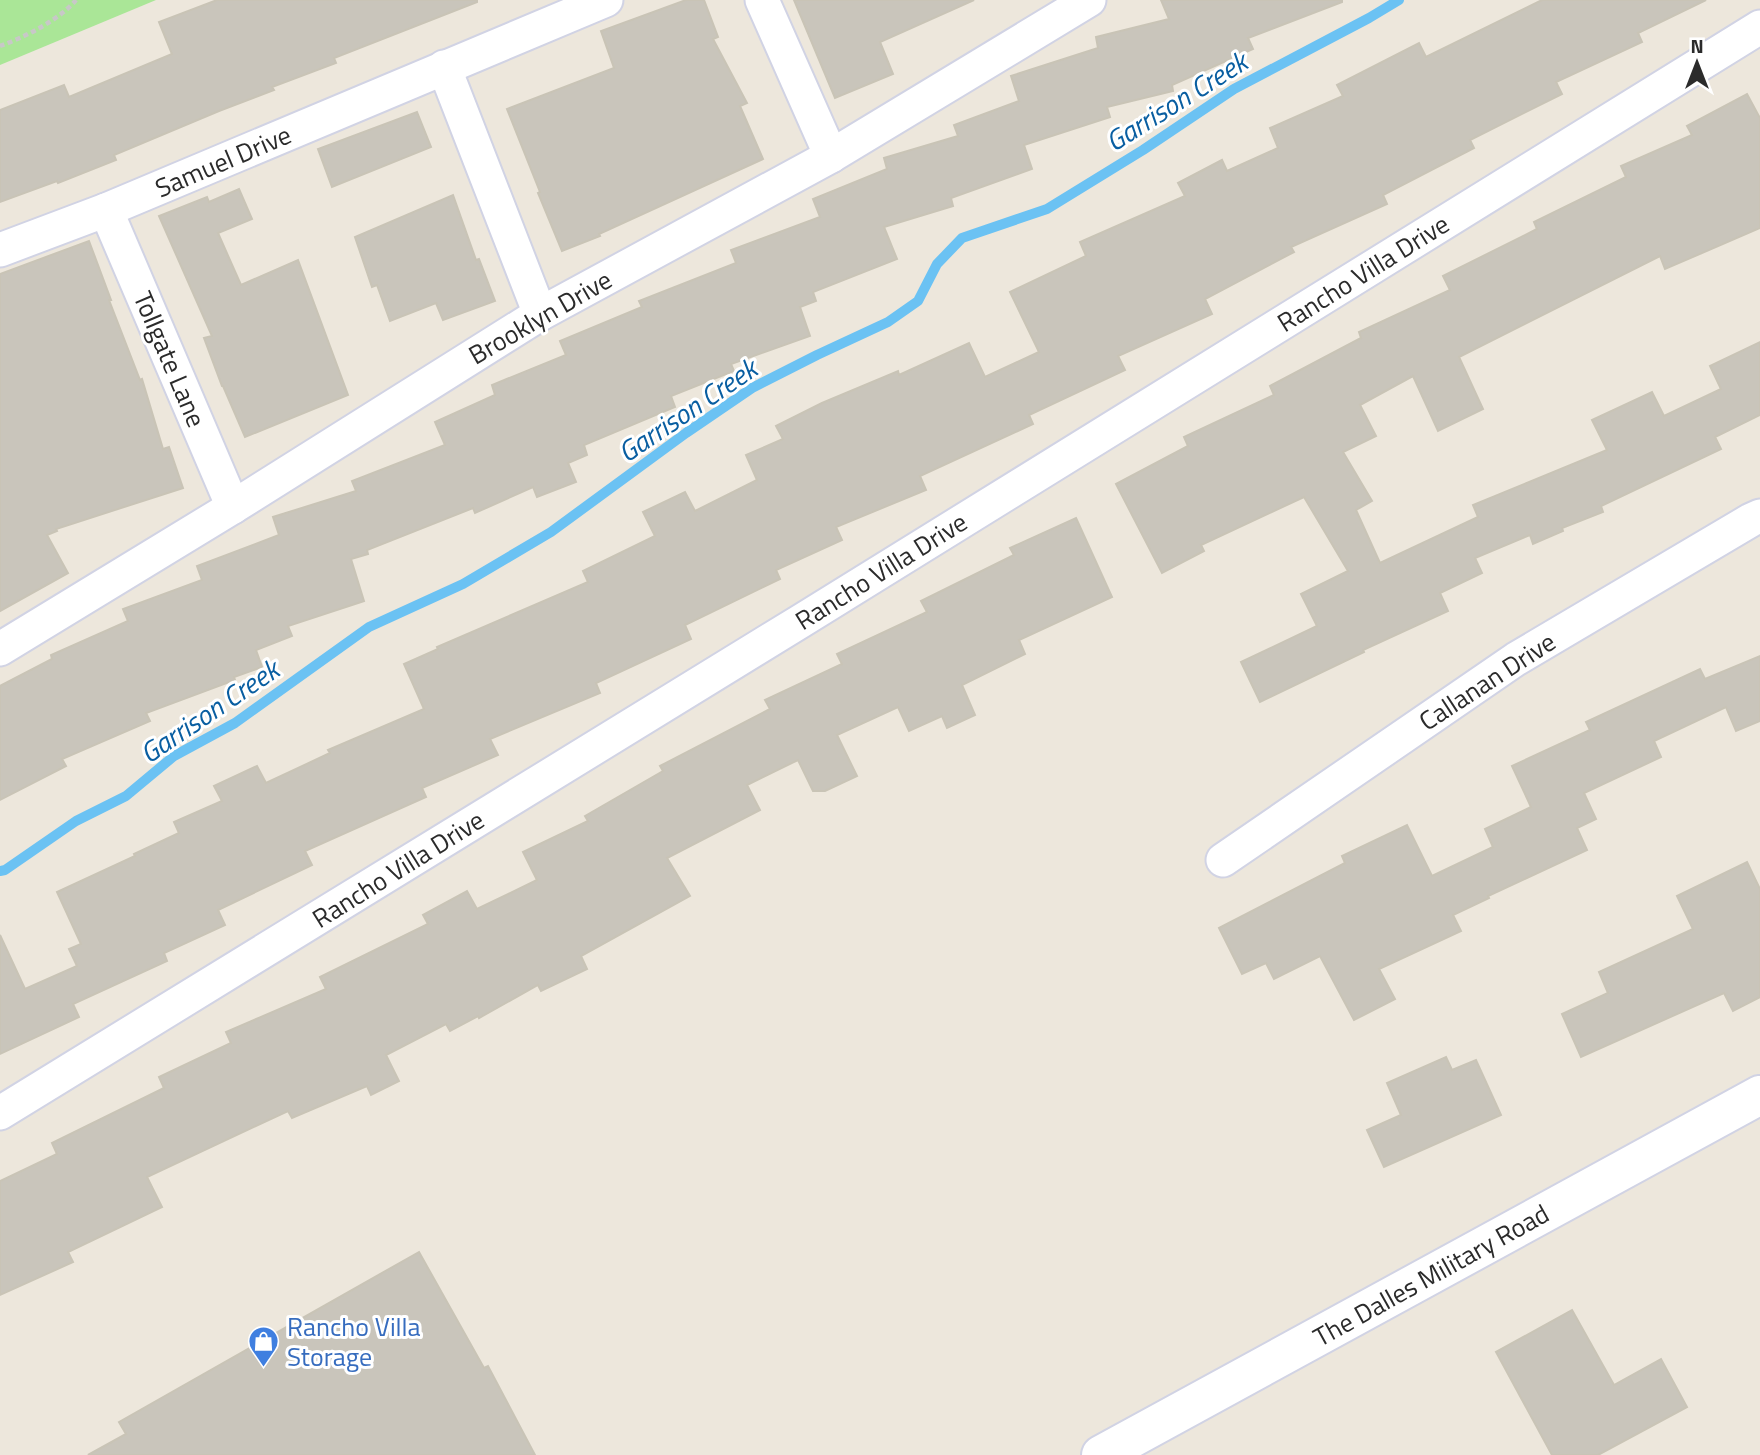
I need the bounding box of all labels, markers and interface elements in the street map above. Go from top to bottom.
north arrow [1662,28,1732,98]
text: N [1690,31,1704,60]
water label: Garrison Creek [1097,38,1258,162]
street label: Samuel Drive [149,115,297,207]
street label: Rancho Villa Drive [1269,204,1457,342]
street label: Brooklyn Drive [461,260,619,374]
street label: Tollgate Lane [124,285,216,433]
water label: Garrison Creek [609,345,768,473]
street label: Rancho Villa Drive [787,502,975,640]
street label: Callanan Drive [1411,622,1563,740]
water label: Garrison Creek [131,646,290,774]
street label: Rancho Villa Drive [304,800,492,938]
street label: The Dalles Military Road [1306,1194,1556,1356]
place label: Rancho Villa Storage [287,1307,421,1376]
shop icon: Rancho Villa Storage [247,1324,281,1368]

